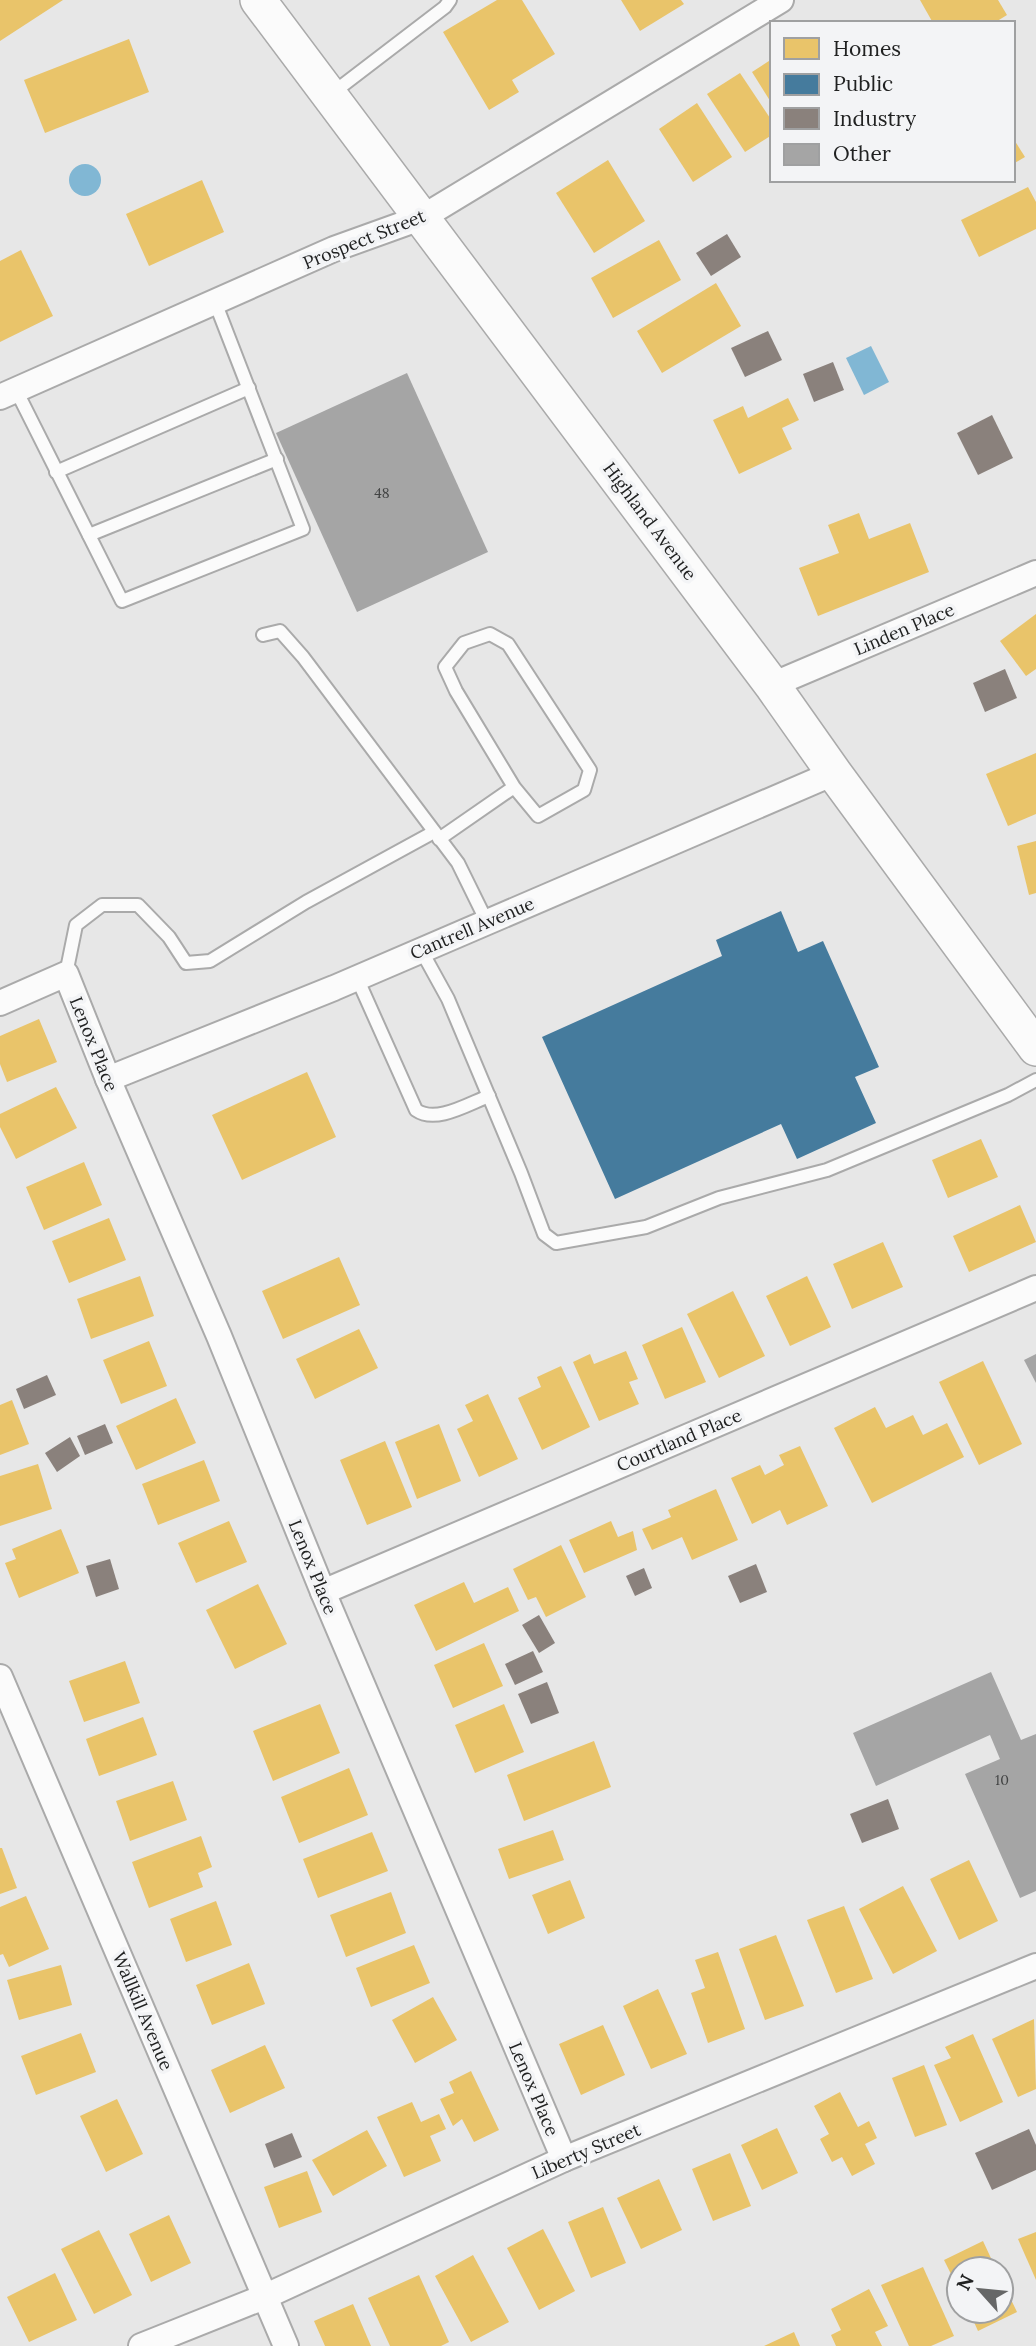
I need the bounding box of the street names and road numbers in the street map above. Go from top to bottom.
street label: Prospect Street [299,204,429,274]
street label: Highland Avenue [598,457,702,585]
street label: Linden Place [850,597,958,660]
street label: Cantrell Avenue [406,891,538,965]
street label: Lenox Place [65,993,123,1095]
street label: Courtland Place [613,1403,745,1477]
street label: Lenox Place [284,1516,342,1618]
street label: Wallkill Avenue [108,1948,178,2074]
street label: Lenox Place [504,2038,564,2140]
street label: Liberty Street [528,2118,644,2184]

